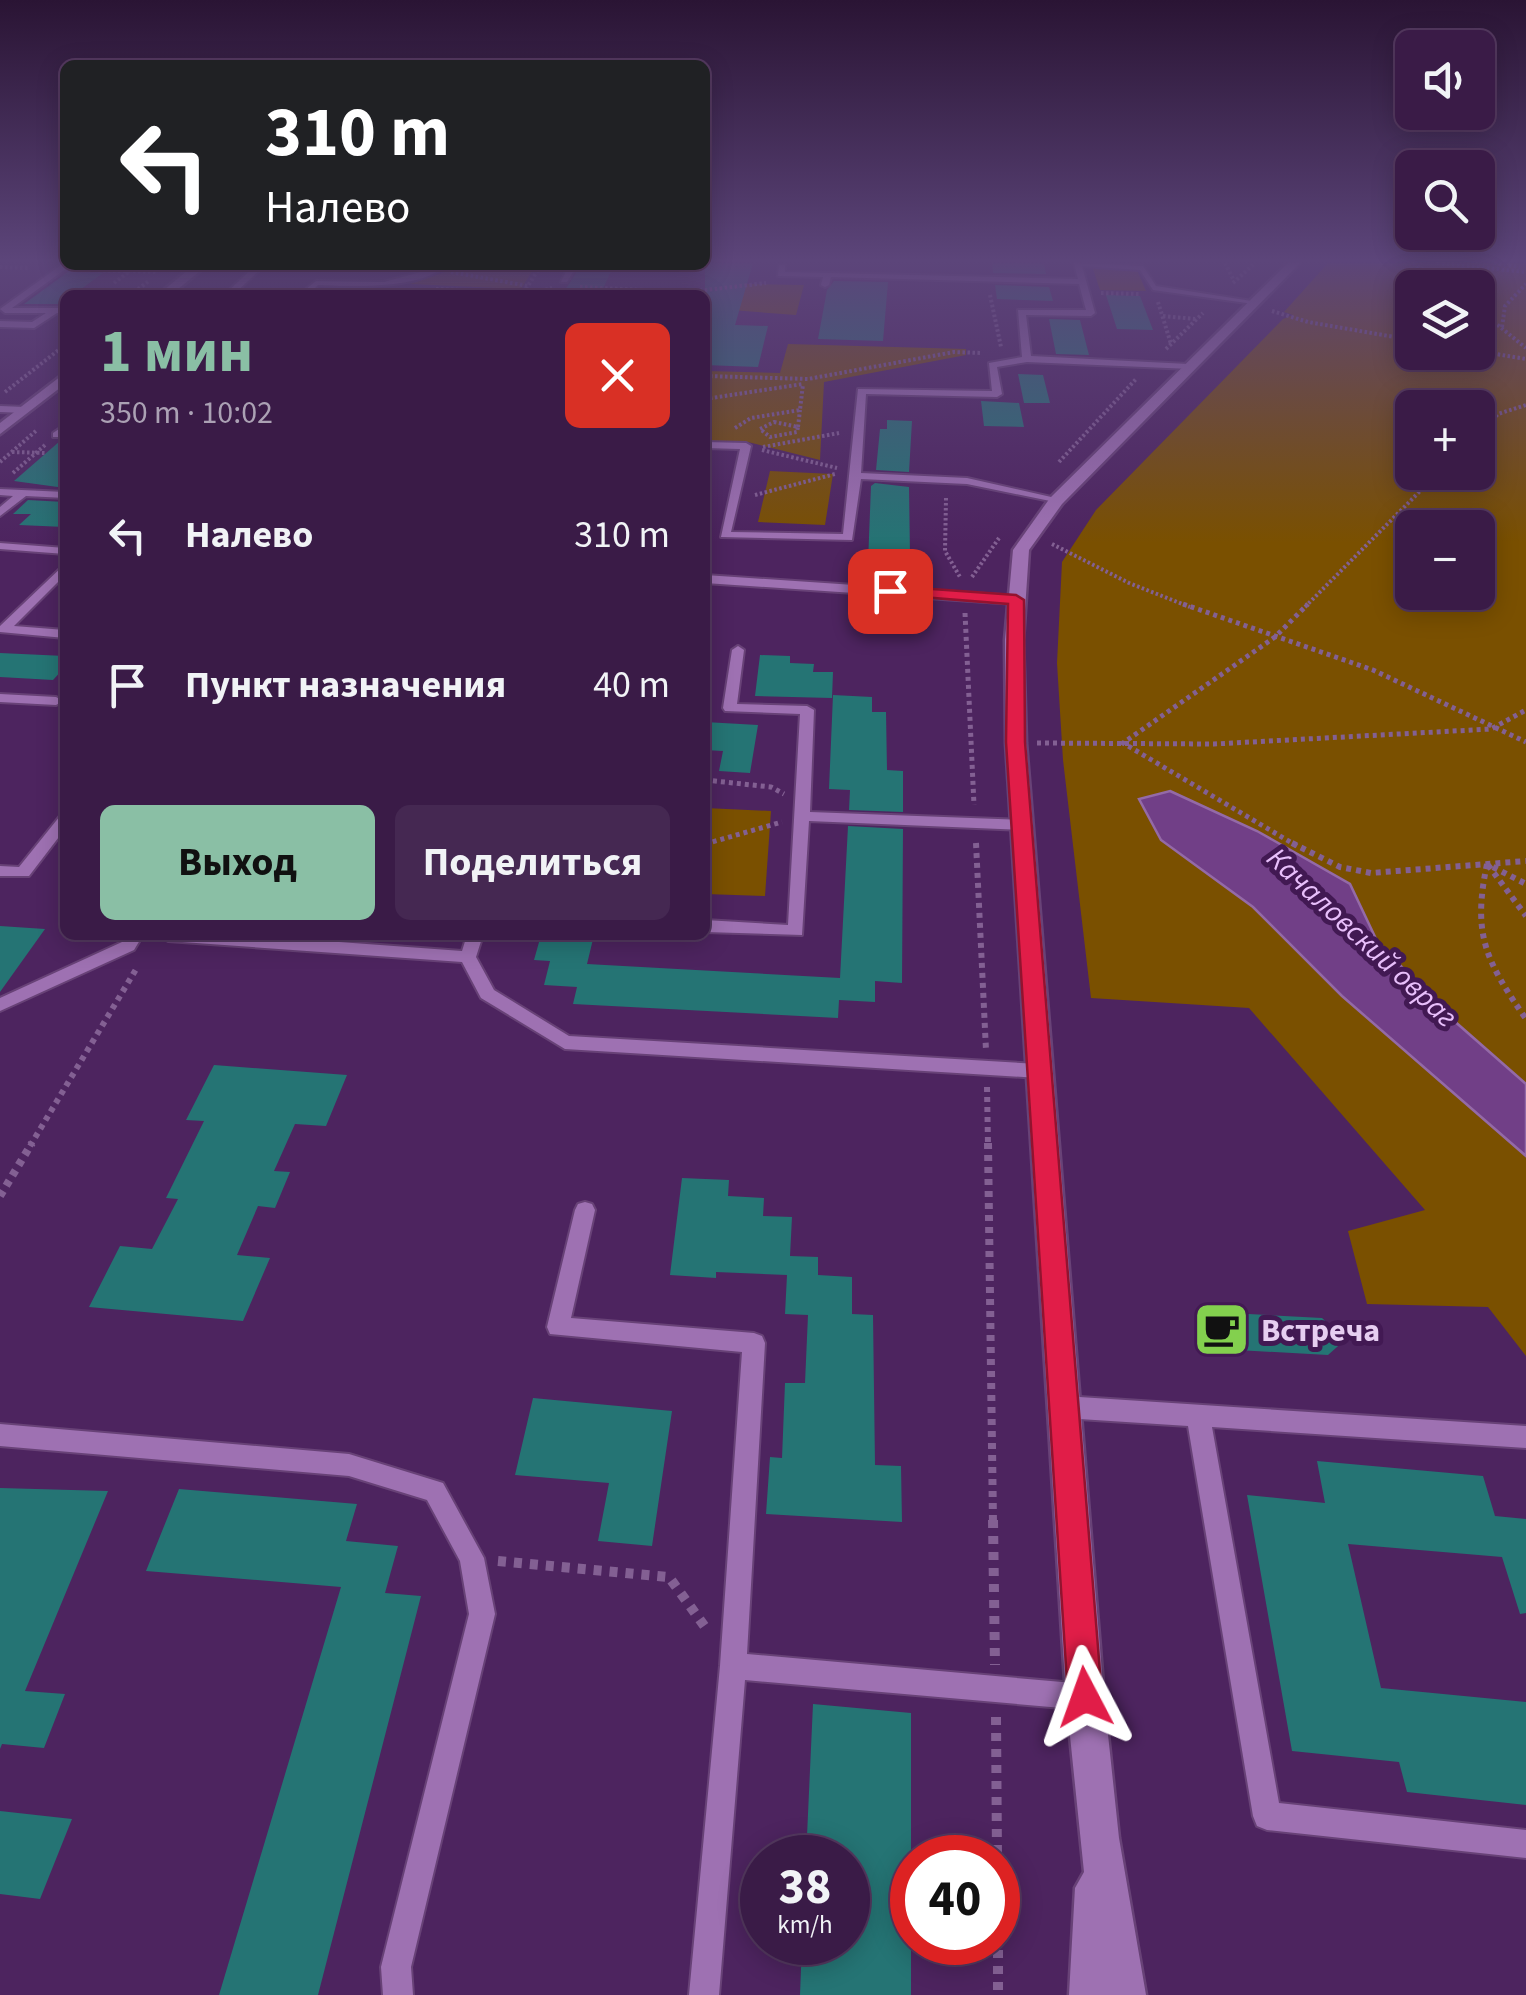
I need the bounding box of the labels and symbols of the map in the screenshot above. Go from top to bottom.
pin [848,549,933,634]
water label: Качаловский овраг [1257,838,1467,1037]
cafe icon: Встреча [1192,1300,1252,1360]
place label: Встреча [1261,1308,1380,1354]
position arrow [1033,1645,1137,1749]
speed limit sign: 40 [890,1835,1020,1965]

